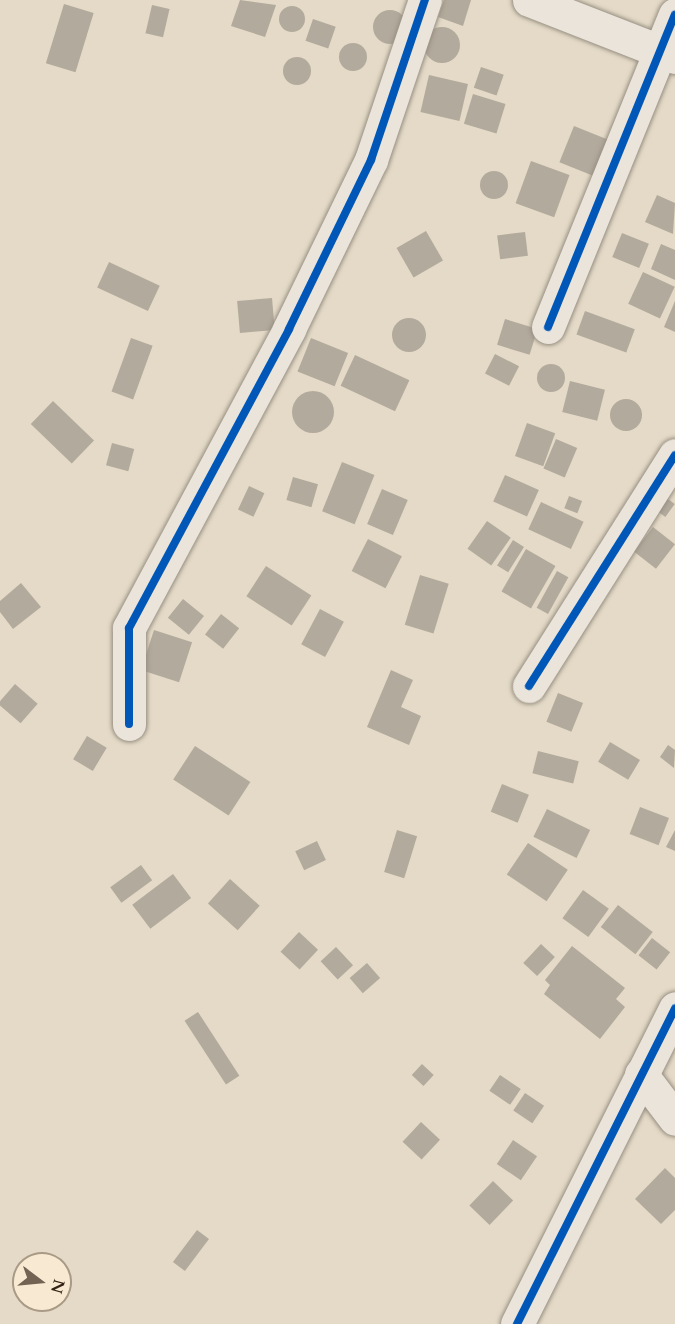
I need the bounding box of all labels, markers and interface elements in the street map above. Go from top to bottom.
north arrow [12,1252,72,1312]
text: N [45,1277,70,1296]

